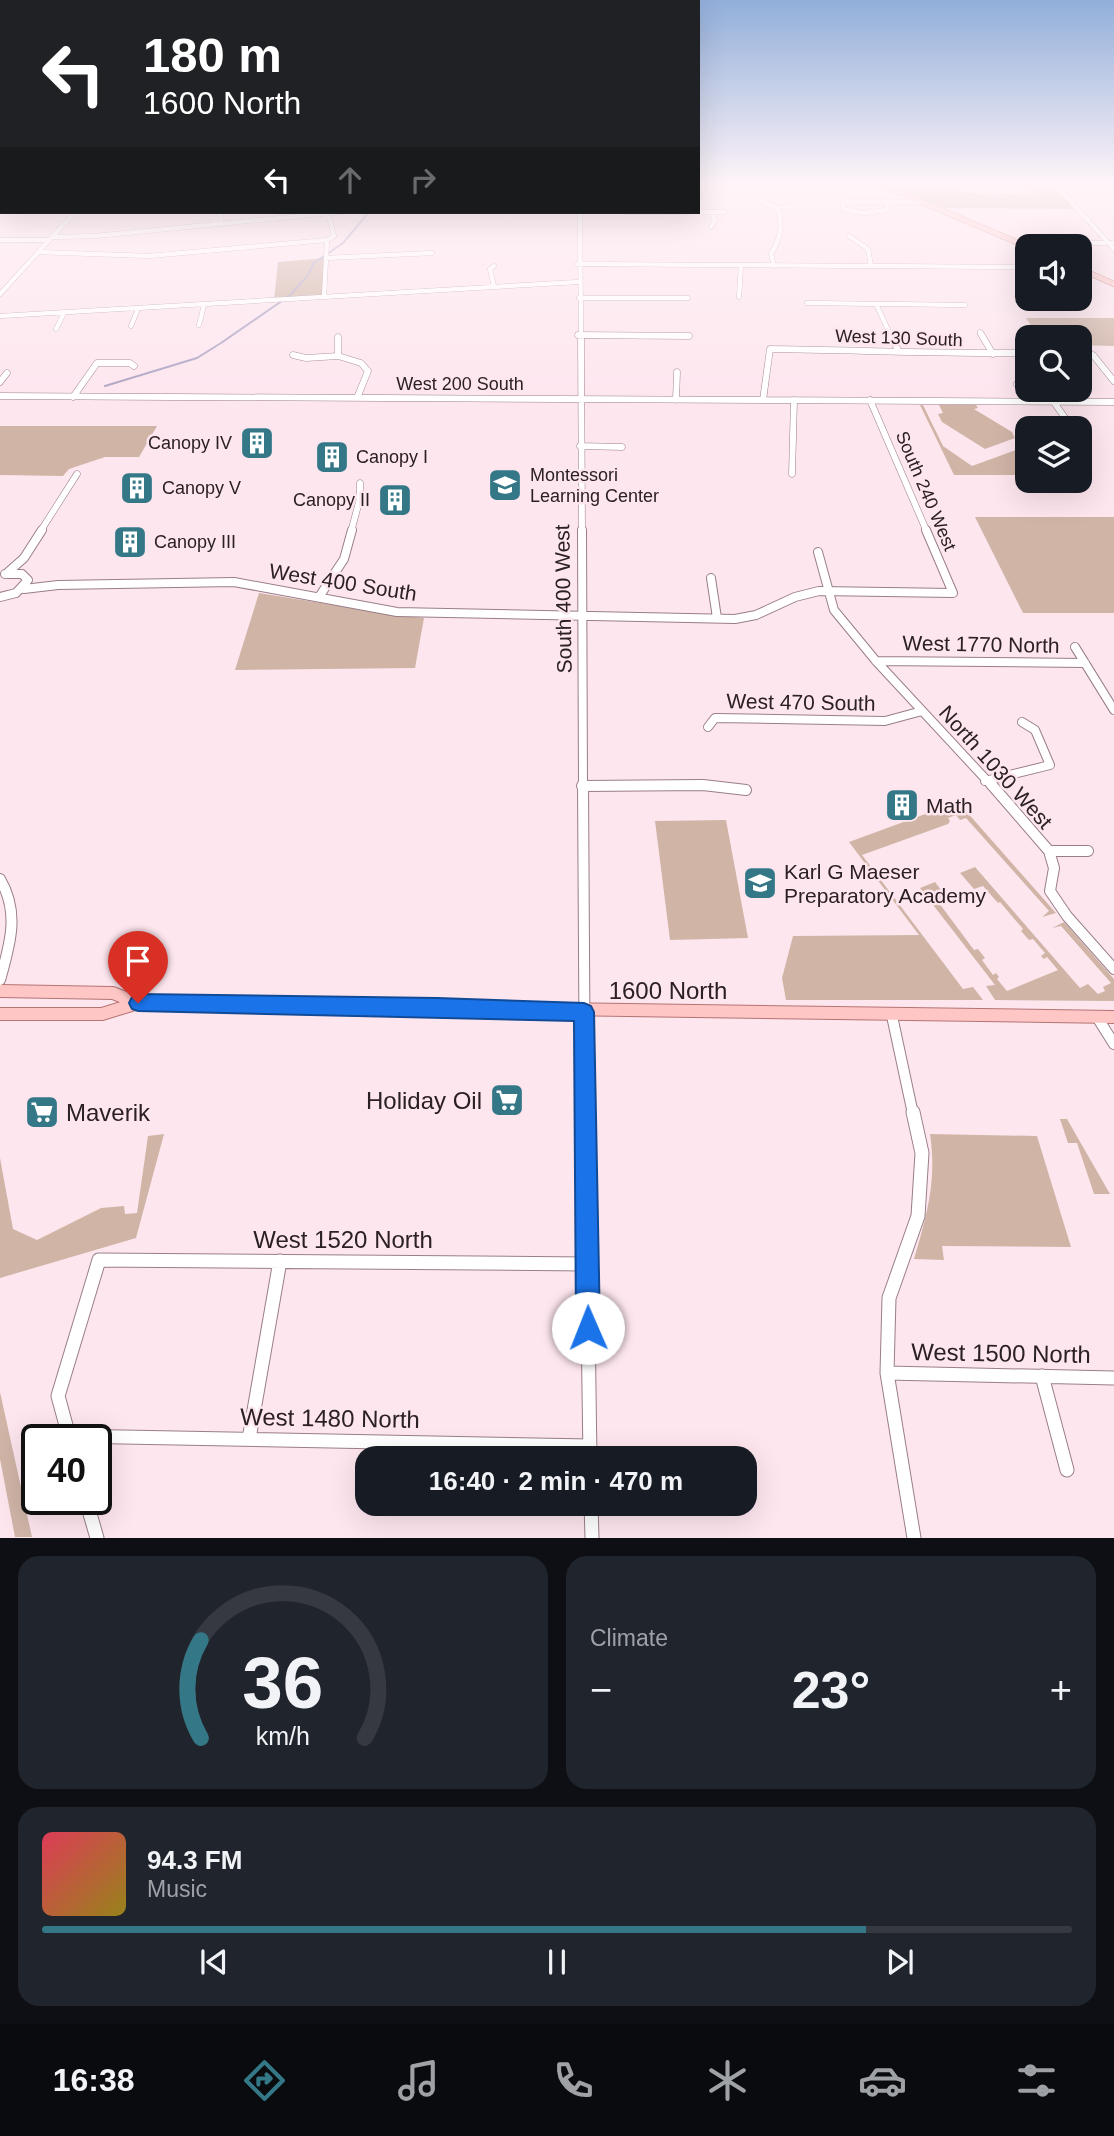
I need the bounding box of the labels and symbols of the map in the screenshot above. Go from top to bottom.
street label: West 130 South [835,326,963,350]
street label: West 200 South [396,374,524,394]
building icon: Canopy IV [238,424,276,462]
street label: South 240 West [892,428,960,554]
place label: Canopy IV [148,433,232,453]
building icon: Canopy I [313,438,351,476]
place label: Canopy I [356,447,428,467]
place label: Montessori Learning Center [530,465,659,506]
school or university icon: Montessori Learning Center [486,466,524,504]
building icon: Canopy V [118,469,156,507]
place label: Canopy V [162,478,241,498]
building icon: Canopy II [376,481,414,519]
place label: Canopy II [293,490,370,510]
building icon: Canopy III [111,523,149,561]
street label: South 400 West [550,524,576,674]
place label: Canopy III [154,532,236,552]
street label: West 400 South [268,559,418,605]
street label: West 1770 North [902,631,1060,657]
street label: West 470 South [726,689,876,715]
street label: North 1030 West [935,701,1057,833]
building icon: Math [883,786,921,824]
place label: Math [926,794,973,817]
place label: Karl G Maeser Preparatory Academy [784,860,986,907]
school or university icon: Karl G Maeser Preparatory Academy [741,864,779,902]
pin [108,931,168,1003]
street label: 1600 North [609,977,727,1004]
supermarket icon: Holiday Oil [488,1081,526,1119]
place label: Holiday Oil [366,1087,482,1114]
supermarket icon: Maverik [23,1093,61,1131]
place label: Maverik [66,1099,151,1126]
street label: West 1520 North [253,1226,433,1253]
position arrow [551,1291,625,1365]
street label: West 1500 North [911,1338,1091,1368]
street label: West 1480 North [240,1403,420,1433]
speed limit sign: 40 [21,1424,112,1515]

